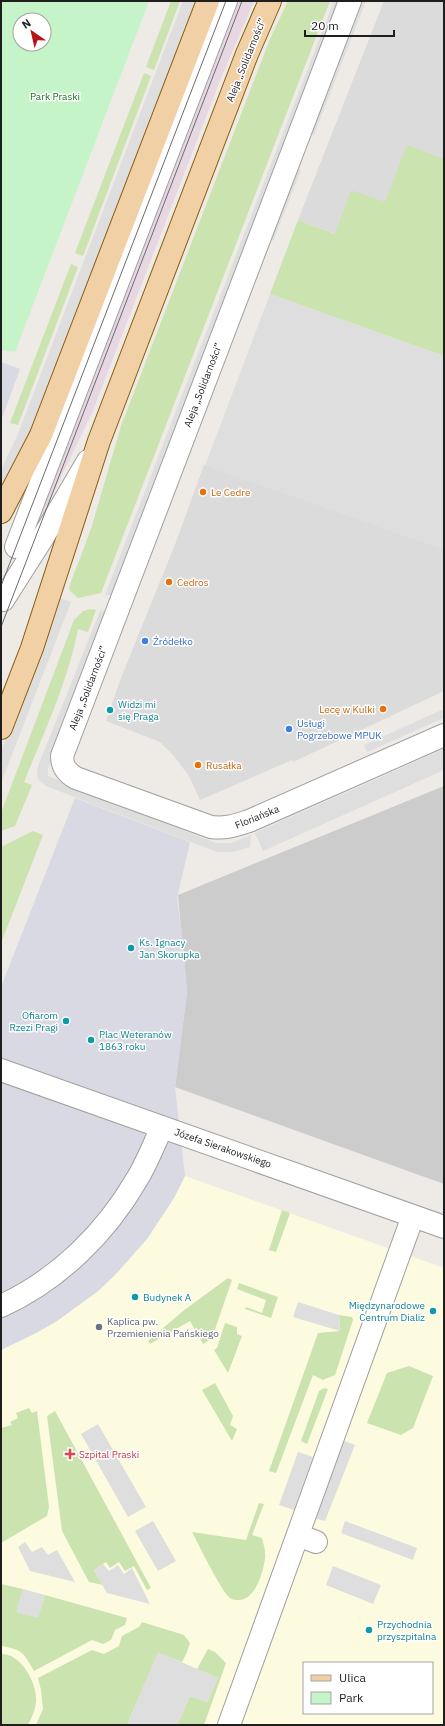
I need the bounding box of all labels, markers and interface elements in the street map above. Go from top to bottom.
north arrow [12,12,52,52]
scale bar [305,12,394,38]
text: N [19,16,34,32]
street label: Aleja „Solidarności” [223,16,269,104]
text: 20 m [311,18,339,33]
park label: Park Praski [30,90,80,103]
street label: Aleja „Solidarności” [181,341,225,429]
place label: Le Cedre [211,486,251,499]
marker: Le Cedre [198,487,208,497]
place label: Cedros [177,576,209,589]
marker: Cedros [164,577,174,587]
place label: Źródełko [153,635,193,648]
marker: Źródełko [140,636,150,646]
street label: Aleja „Solidarności” [66,644,110,732]
place label: Widzi mi się Praga [118,698,159,723]
place label: Lecę w Kulki [319,703,375,716]
marker: Lecę w Kulki [378,704,388,714]
marker: Widzi mi się Praga [105,705,115,715]
place label: Usługi Pogrzebowe MPUK [297,717,382,742]
marker: Usługi Pogrzebowe MPUK [284,724,294,734]
place label: Rusałka [206,759,242,772]
marker: Rusałka [193,760,203,770]
street label: Floriańska [233,802,282,832]
place label: Ks. Ignacy Jan Skorupka [139,936,200,961]
marker: Ks. Ignacy Jan Skorupka [126,943,136,953]
place label: Ofiarom Rzezi Pragi [9,1009,58,1034]
marker: Ofiarom Rzezi Pragi [61,1016,71,1026]
place label: Plac Weteranów 1863 roku [99,1028,172,1053]
marker: Plac Weteranów 1863 roku [86,1035,96,1045]
street label: Józefa Sierakowskiego [173,1125,274,1171]
place label: Budynek A [143,1291,192,1304]
marker: Budynek A [130,1292,140,1302]
place label: Międzynarodowe Centrum Dializ [349,1299,426,1324]
marker: Międzynarodowe Centrum Dializ [428,1306,438,1316]
place label: Kaplica pw. Przemienienia Pańskiego [107,1315,219,1340]
marker: Kaplica pw. Przemienienia Pańskiego [94,1322,104,1332]
marker: Szpital Praski [64,1448,76,1460]
place label: Szpital Praski [79,1448,139,1461]
place label: Przychodnia przyszpitalna [377,1618,437,1643]
marker: Przychodnia przyszpitalna [364,1625,374,1635]
legend [303,1662,433,1714]
text: Ulica [339,1670,366,1685]
text: Park [339,1690,364,1705]

